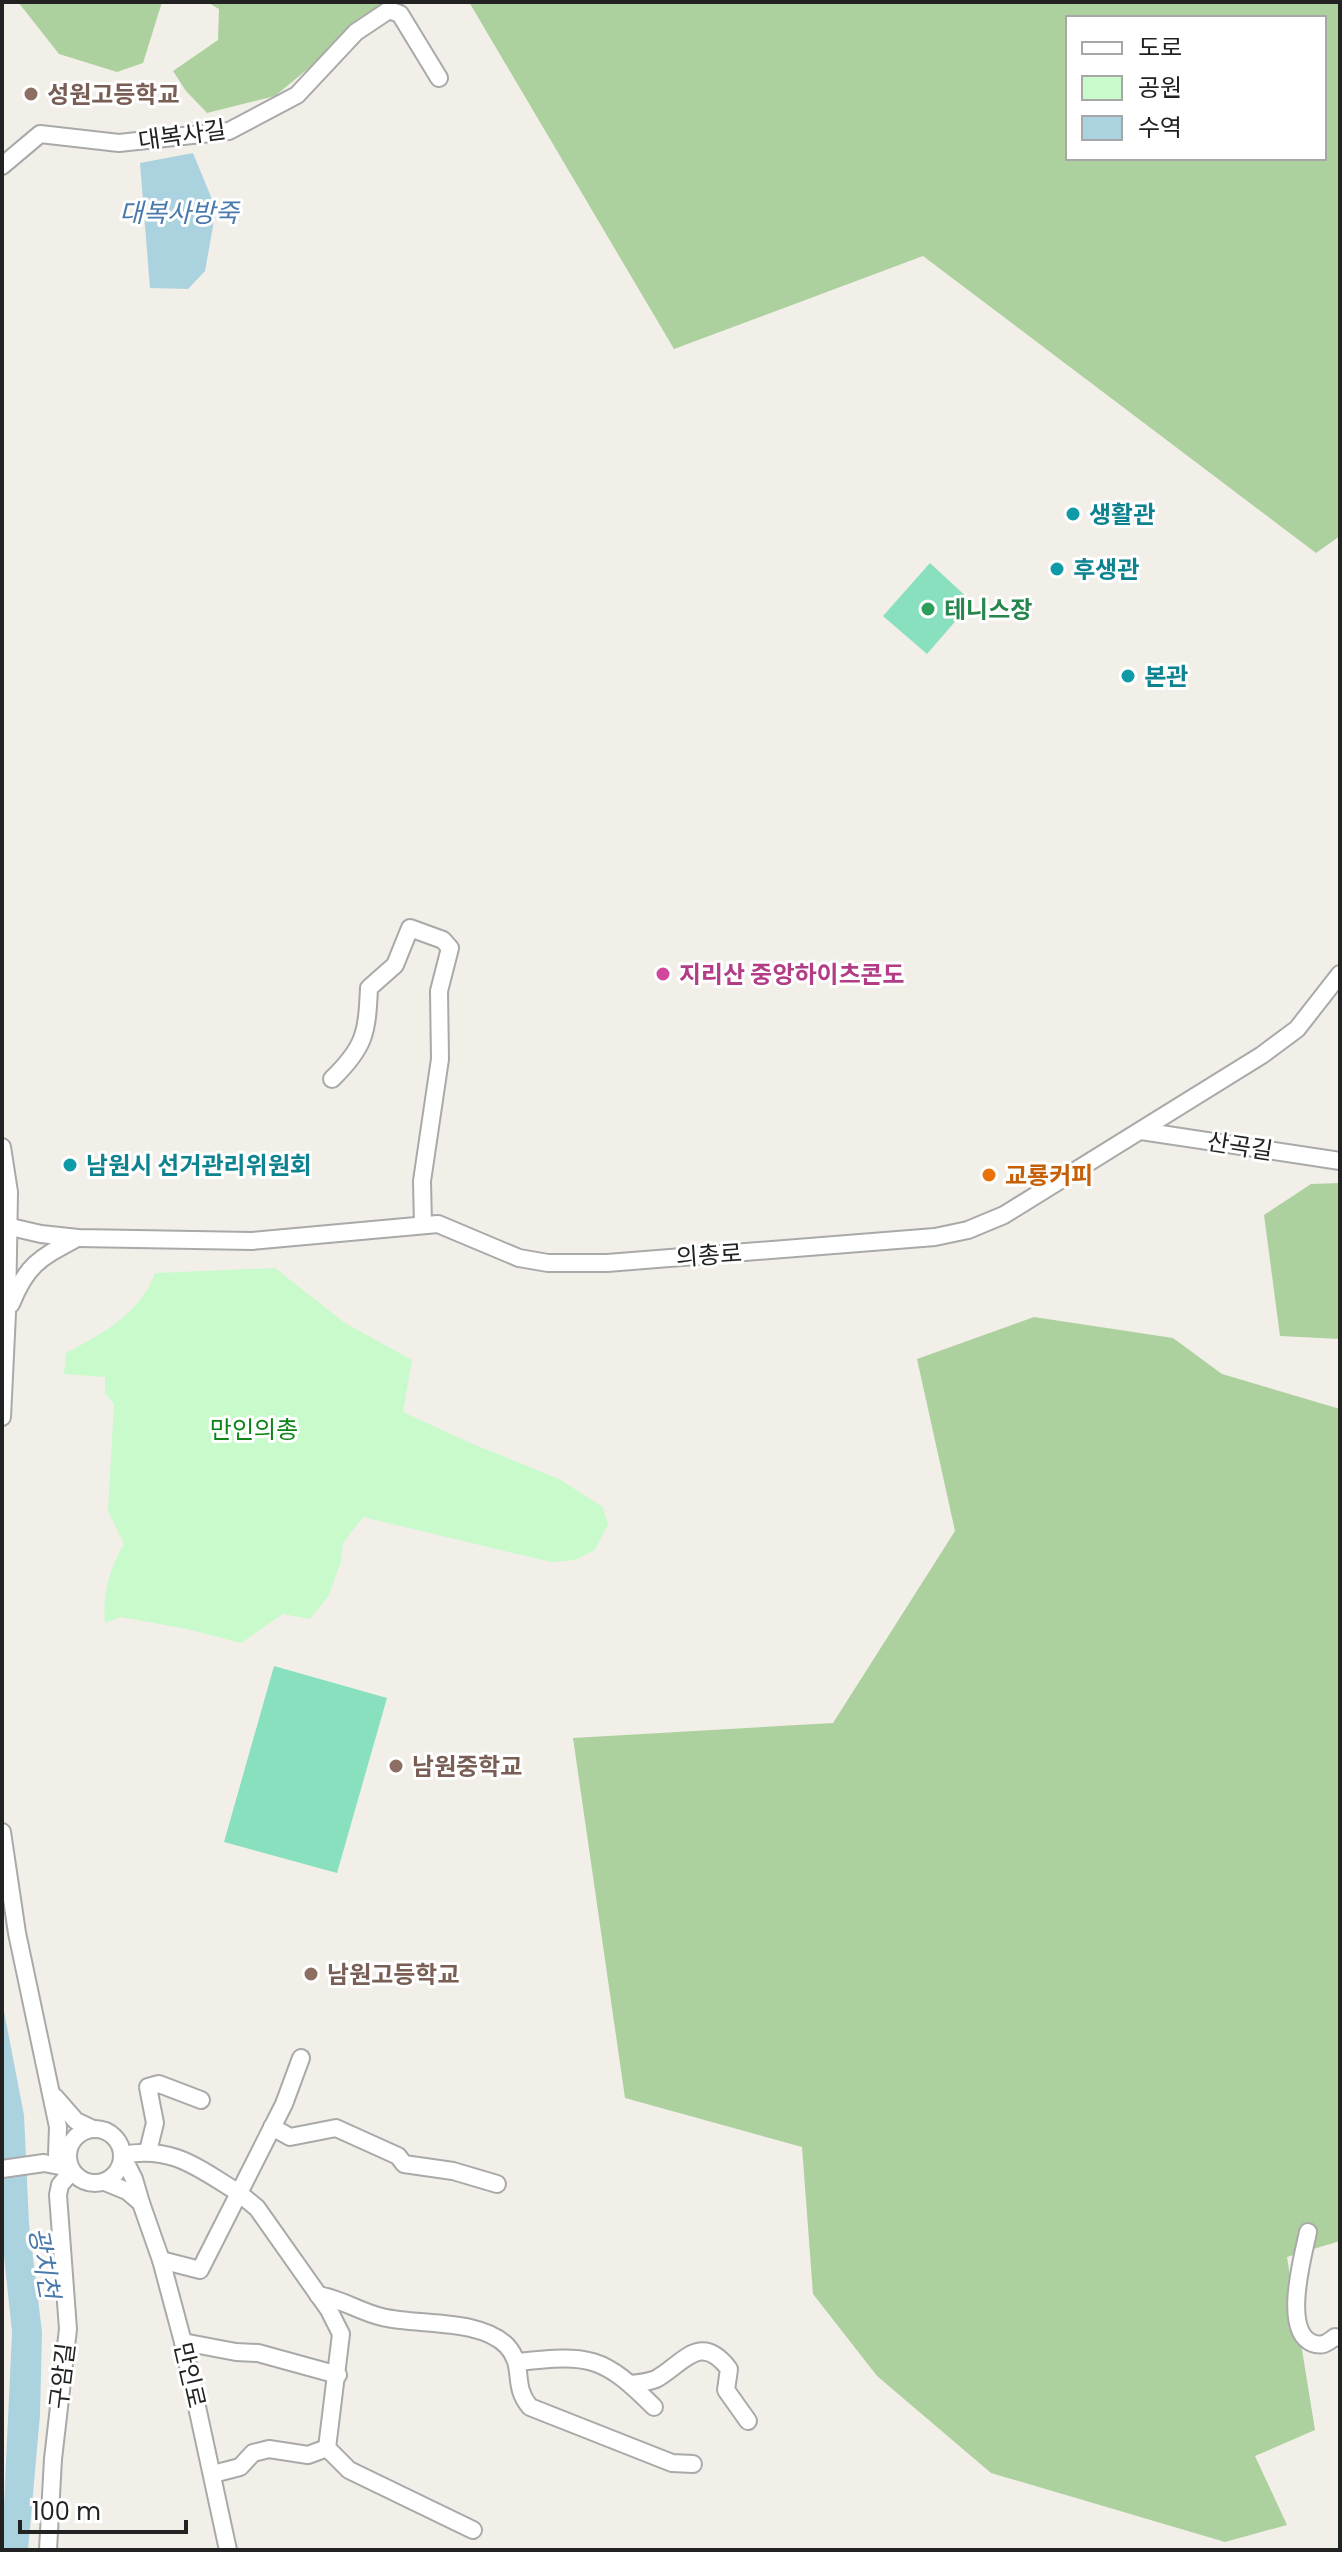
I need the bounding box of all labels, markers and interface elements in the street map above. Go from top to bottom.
legend [1066,16,1326,160]
text: 도로 [1138,31,1182,64]
text: 공원 [1138,71,1182,104]
place label: 성원고등학교 [47,78,179,111]
marker: 성원고등학교 [22,85,40,103]
text: 수역 [1138,111,1182,144]
street label: 대복사길 [136,113,228,157]
water label: 대복사방죽 [119,195,241,231]
place label: 생활관 [1089,498,1155,531]
marker: 생활관 [1064,505,1082,523]
place label: 후생관 [1073,553,1139,586]
marker: 후생관 [1048,560,1066,578]
place label: 테니스장 [944,593,1032,626]
marker: 테니스장 [919,600,937,618]
place label: 본관 [1144,660,1188,693]
marker: 본관 [1119,667,1137,685]
place label: 지리산 중앙하이츠콘도 [679,958,905,991]
marker: 지리산 중앙하이츠콘도 [654,965,672,983]
street label: 산곡길 [1205,1125,1275,1167]
place label: 남원시 선거관리위원회 [86,1149,312,1182]
marker: 남원시 선거관리위원회 [61,1156,79,1174]
place label: 교룡커피 [1005,1159,1093,1192]
marker: 교룡커피 [980,1166,998,1184]
street label: 의총로 [675,1236,743,1274]
park label: 만인의총 [210,1413,298,1446]
place label: 남원중학교 [412,1750,522,1783]
marker: 남원중학교 [387,1757,405,1775]
place label: 남원고등학교 [327,1958,459,1991]
marker: 남원고등학교 [302,1965,320,1983]
water label: 광치천 [20,2225,68,2304]
street label: 만인로 [166,2339,214,2411]
street label: 구암길 [42,2341,82,2411]
scale bar [20,2484,186,2534]
text: 100 m [32,2495,101,2528]

